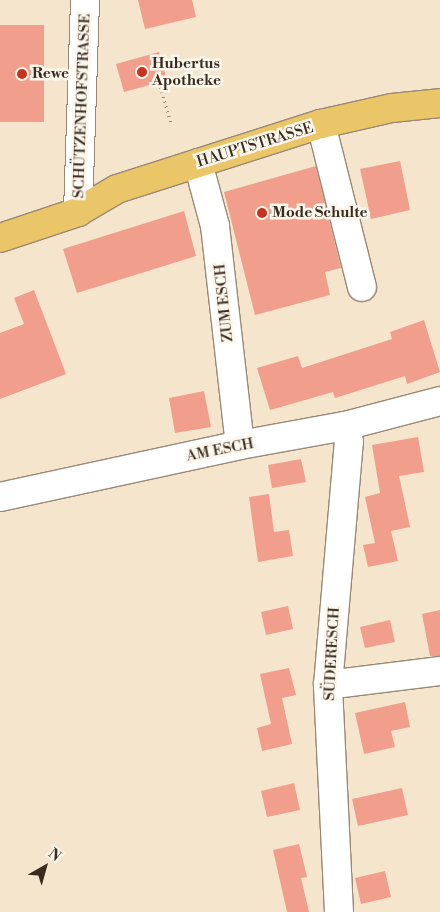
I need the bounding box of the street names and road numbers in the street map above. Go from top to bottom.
street label: SCHÜTZENHOFSTRASSE [70,13,94,199]
street label: HAUPTSTRASSE [195,119,315,171]
street label: ZUM ESCH [211,263,237,343]
street label: AM ESCH [185,435,255,465]
street label: SÜDERESCH [321,607,343,701]

